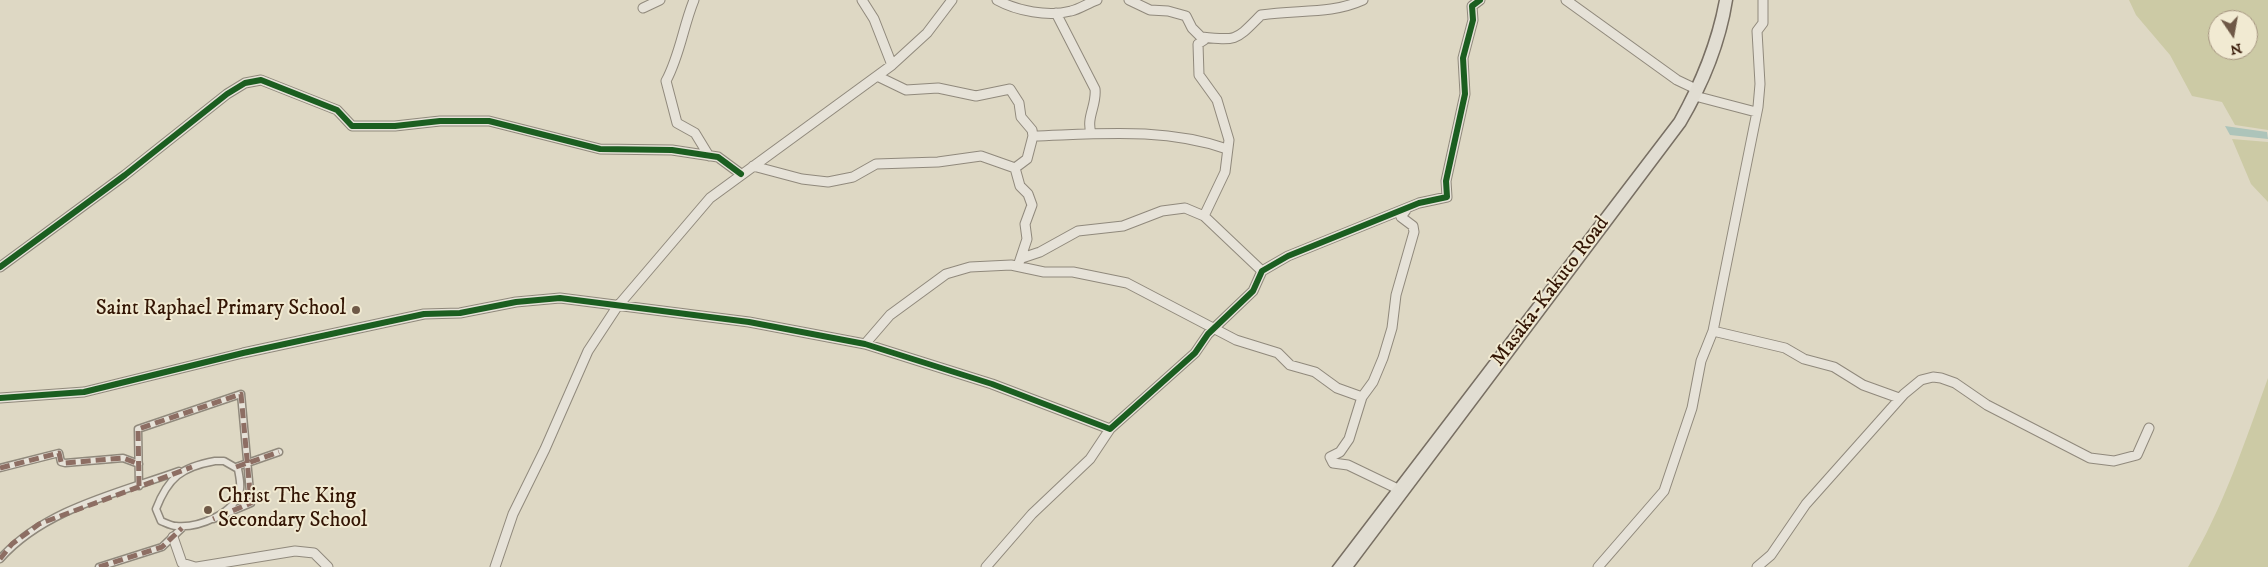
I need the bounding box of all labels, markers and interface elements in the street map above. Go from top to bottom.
north arrow [2208,10,2258,60]
text: N [2228,39,2243,59]
street label: Masaka-Kakuto Road [1486,212,1616,372]
place label: Saint Raphael Primary School [96,297,346,323]
marker: Saint Raphael Primary School [350,304,362,316]
place label: Christ The King Secondary School [218,485,367,535]
marker: Christ The King Secondary School [202,504,214,516]

